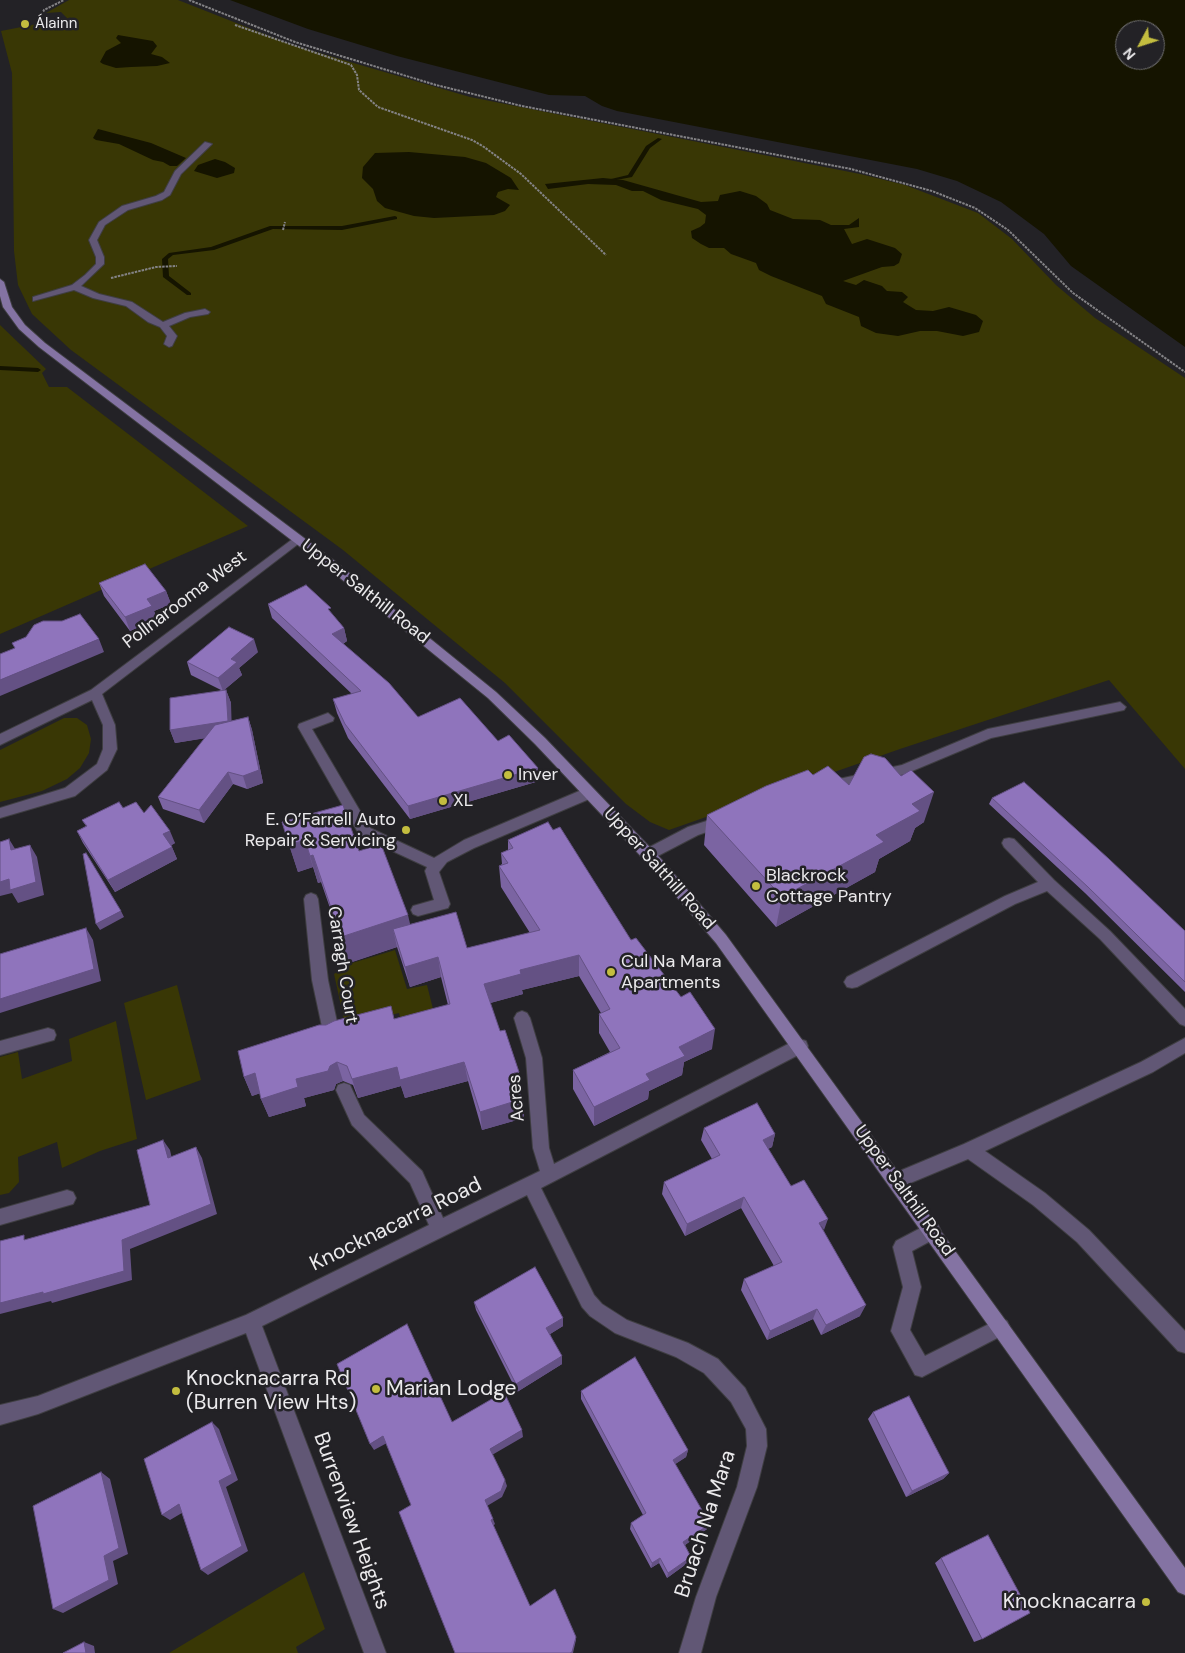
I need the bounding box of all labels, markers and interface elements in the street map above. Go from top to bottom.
place label: Álainn [35,15,77,33]
marker: Álainn [19,18,31,30]
north arrow [1115,20,1165,70]
text: N [1119,44,1139,64]
street label: Upper Salthill Road [297,535,433,649]
street label: Pollnarooma West [119,546,251,654]
place label: Inver [518,764,558,786]
marker: Inver [502,769,514,781]
place label: XL [453,790,473,812]
marker: XL [437,795,449,807]
street label: Upper Salthill Road [599,804,719,934]
place label: E. O’Farrell Auto Repair & Servicing [245,809,396,852]
marker: E. O’Farrell Auto Repair & Servicing [400,824,412,836]
place label: Blackrock Cottage Pantry [766,865,892,908]
marker: Blackrock Cottage Pantry [750,880,762,892]
street label: Carragh Court [322,905,362,1025]
place label: Cul Na Mara Apartments [621,951,721,994]
marker: Cul Na Mara Apartments [605,966,617,978]
street label: Acres [504,1073,530,1123]
street label: Upper Salthill Road [849,1121,959,1261]
street label: Knocknacarra Road [306,1173,486,1277]
place label: Knocknacarra Rd (Burren View Hts) [186,1366,356,1416]
place label: Marian Lodge [386,1376,516,1402]
marker: Marian Lodge [370,1383,382,1395]
marker: Knocknacarra Rd (Burren View Hts) [170,1385,182,1397]
street label: Burrenview Heights [307,1429,395,1613]
street label: Bruach Na Mara [670,1447,742,1601]
place label: Knocknacarra [1003,1589,1136,1615]
marker: Knocknacarra [1140,1596,1152,1608]

